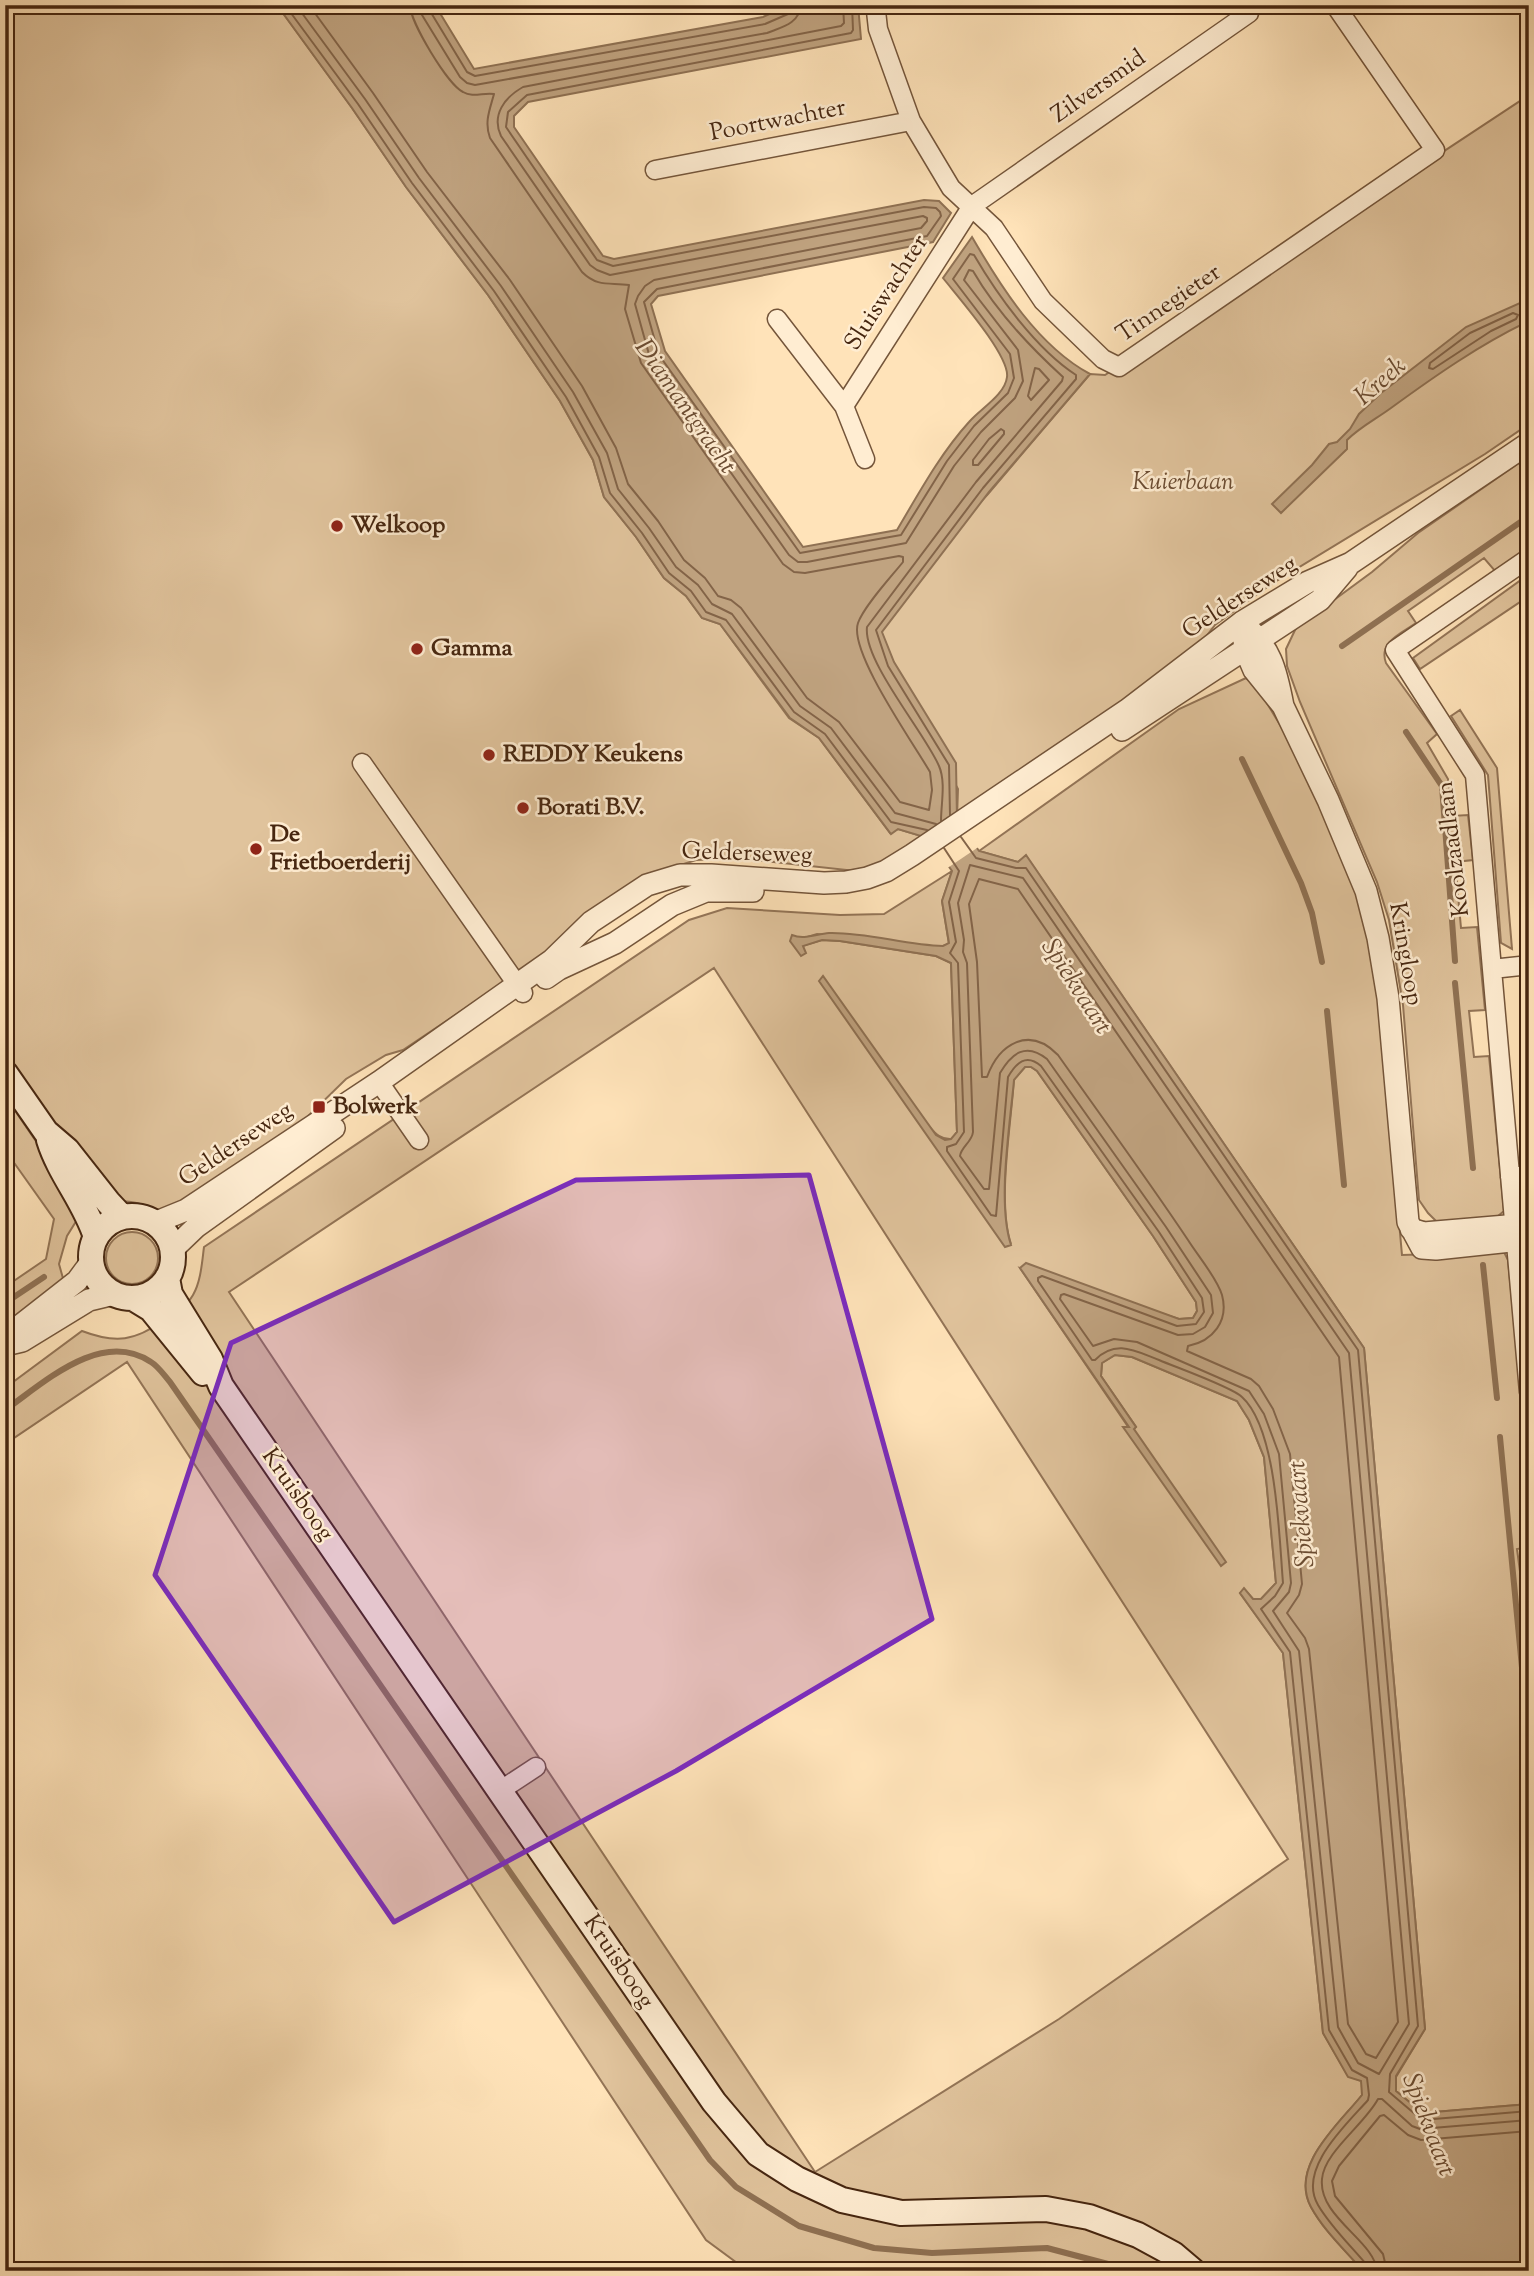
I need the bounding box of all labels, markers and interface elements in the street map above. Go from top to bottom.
street label: Zilversmid [1045,42,1153,132]
street label: Poortwachter [707,91,849,151]
street label: Sluiswachter [837,228,937,358]
street label: Tinnegieter [1110,256,1228,352]
water label: Diamantgracht [625,332,745,482]
water label: Kreek [1347,349,1415,415]
park label: Kuierbaan [1132,466,1234,500]
place label: Welkoop [351,509,445,543]
marker: Welkoop [329,518,345,534]
street label: Gelderseweg [1176,548,1304,648]
place label: Gamma [431,632,513,666]
marker: Gamma [409,641,425,657]
place label: REDDY Keukens [503,738,683,772]
marker: REDDY Keukens [481,747,497,763]
street label: Koolzaadlaan [1429,779,1479,919]
place label: Borati B.V. [537,791,645,825]
marker: Borati B.V. [515,800,531,816]
place label: De Frietboerderij [270,818,411,880]
street label: Gelderseweg [681,835,813,873]
marker: De Frietboerderij [248,841,264,857]
street label: Kringloop [1379,900,1431,1008]
water label: Spiekvaart [1031,932,1121,1042]
place label: Bolwerk [333,1090,419,1124]
street label: Gelderseweg [172,1094,300,1196]
marker: Bolwerk [311,1099,327,1115]
street label: Kruisboog [252,1441,342,1549]
water label: Spiekvaart [1279,1459,1325,1569]
street label: Kruisboog [574,1908,662,2016]
water label: Spiekvaart [1391,2068,1465,2182]

